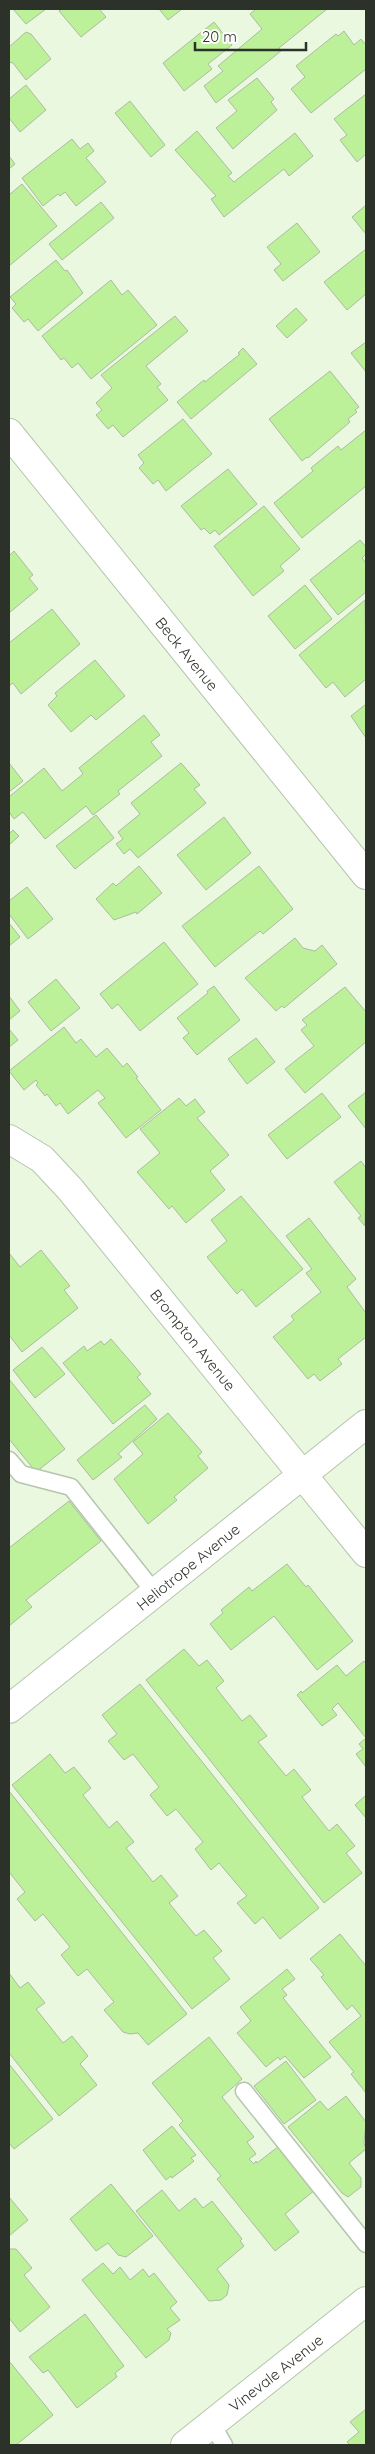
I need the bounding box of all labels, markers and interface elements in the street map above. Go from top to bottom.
scale bar [195,20,306,52]
text: 20 m [202,27,237,46]
street label: Beck Avenue [151,613,223,695]
street label: Brompton Avenue [146,1285,240,1395]
street label: Heliotrope Avenue [132,1519,244,1615]
street label: Vinevale Avenue [225,2330,327,2416]

